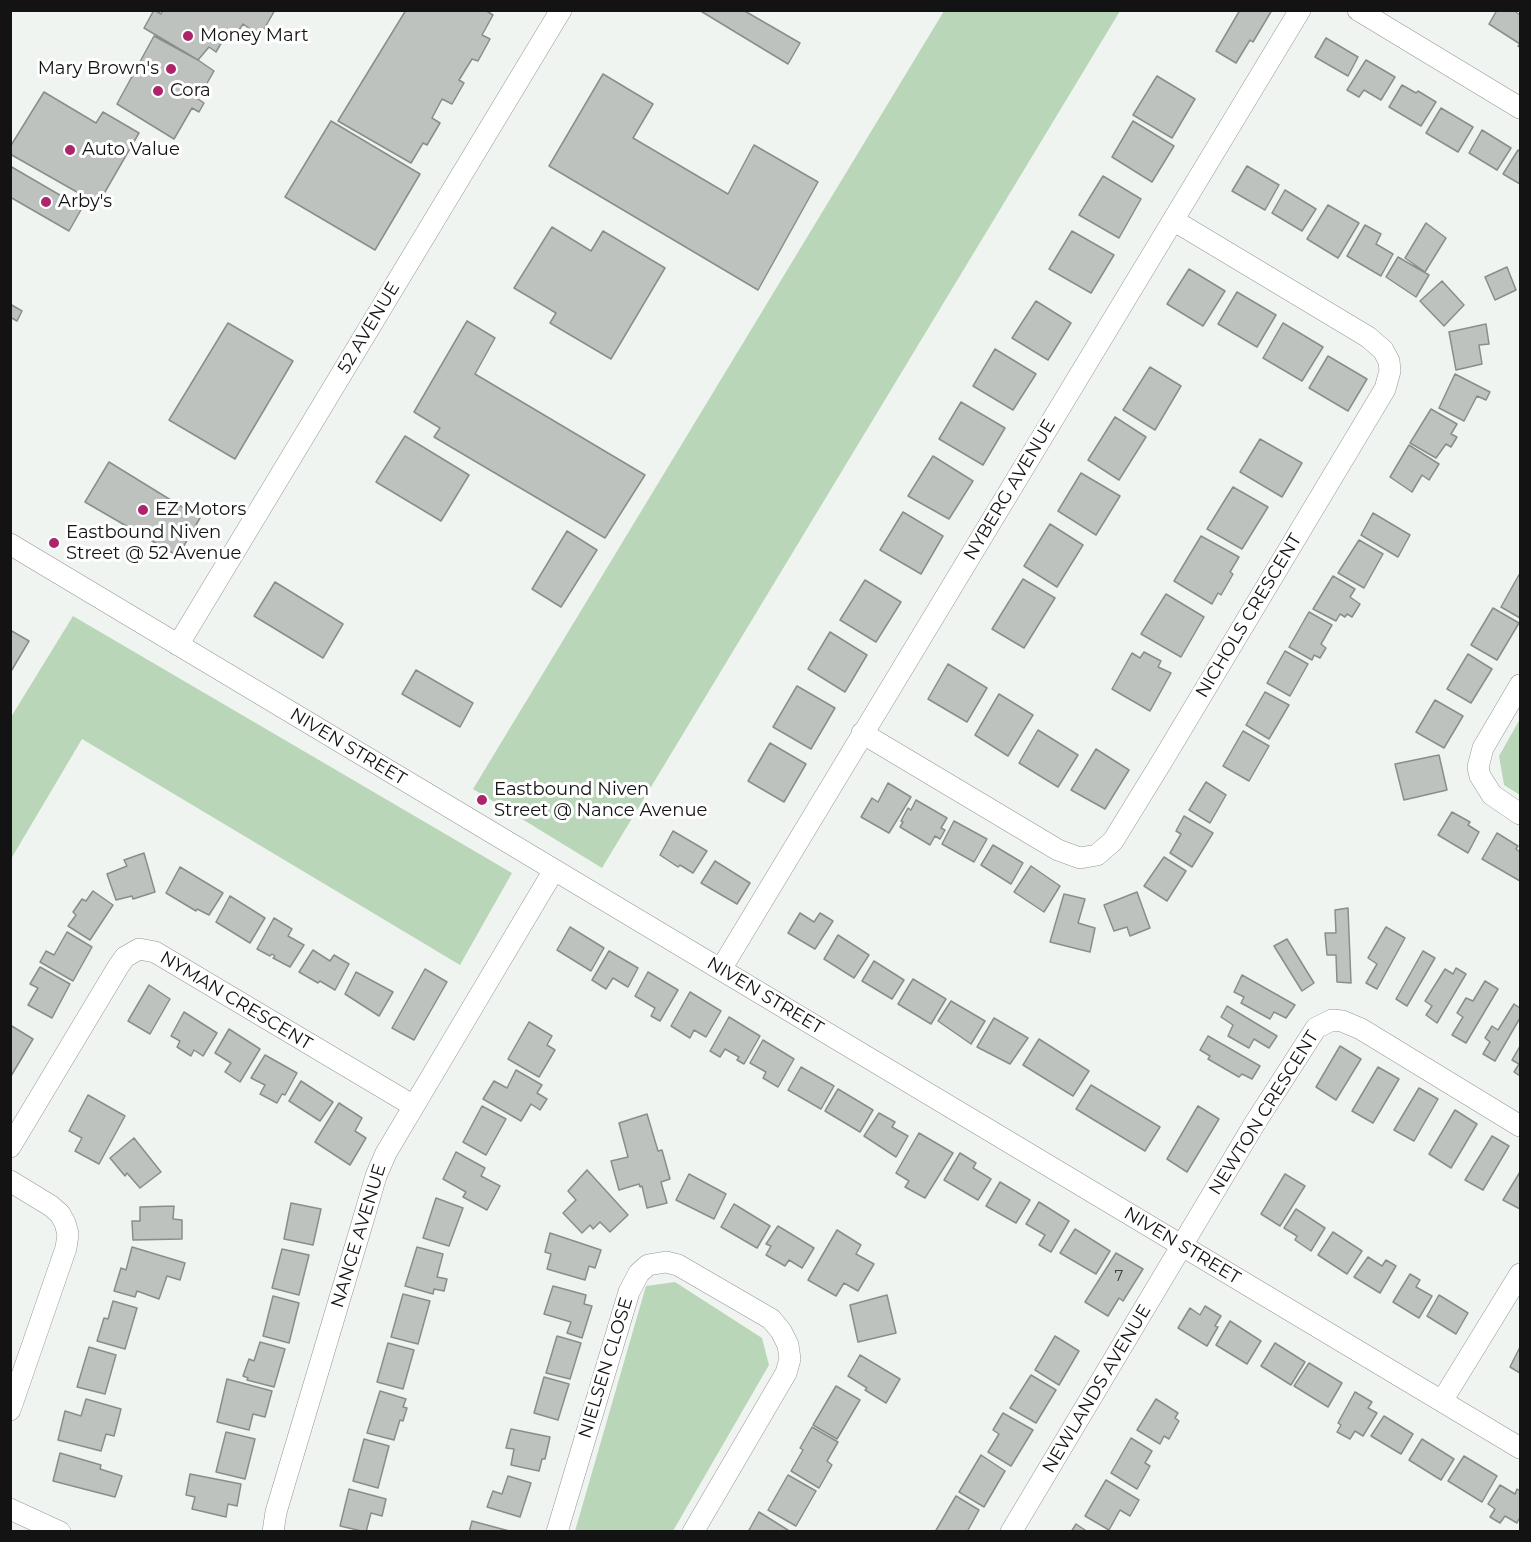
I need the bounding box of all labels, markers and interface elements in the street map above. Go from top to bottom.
place label: Money Mart [200,25,308,47]
marker: Money Mart [181,29,195,43]
place label: Mary Brown's [38,58,159,80]
marker: Mary Brown's [164,62,178,76]
place label: Cora [170,80,211,102]
marker: Cora [151,84,165,98]
place label: Auto Value [82,139,180,161]
marker: Auto Value [63,143,77,157]
place label: Arby's [58,191,112,213]
marker: Arby's [39,195,53,209]
street label: 52 AVENUE [333,278,405,378]
street label: NYBERG AVENUE [959,416,1061,564]
place label: EZ Motors [155,499,246,521]
marker: EZ Motors [136,503,150,517]
place label: Eastbound Niven Street @ 52 Avenue [66,522,241,564]
street label: NICHOLS CRESCENT [1191,530,1307,702]
marker: Eastbound Niven Street @ 52 Avenue [47,536,61,550]
street label: NIVEN STREET [286,704,410,790]
place label: Eastbound Niven Street @ Nance Avenue [494,779,707,822]
marker: Eastbound Niven Street @ Nance Avenue [475,793,489,807]
street label: NYMAN CRESCENT [156,947,316,1055]
street label: NIVEN STREET [703,953,827,1039]
street label: NEWTON CRESCENT [1205,1027,1323,1199]
street label: NANCE AVENUE [327,1161,391,1311]
street label: NIVEN STREET [1120,1203,1244,1289]
house number: 7 [1115,1268,1123,1286]
street label: NIELSEN CLOSE [574,1295,638,1441]
street label: NEWLANDS AVENUE [1038,1301,1156,1477]

